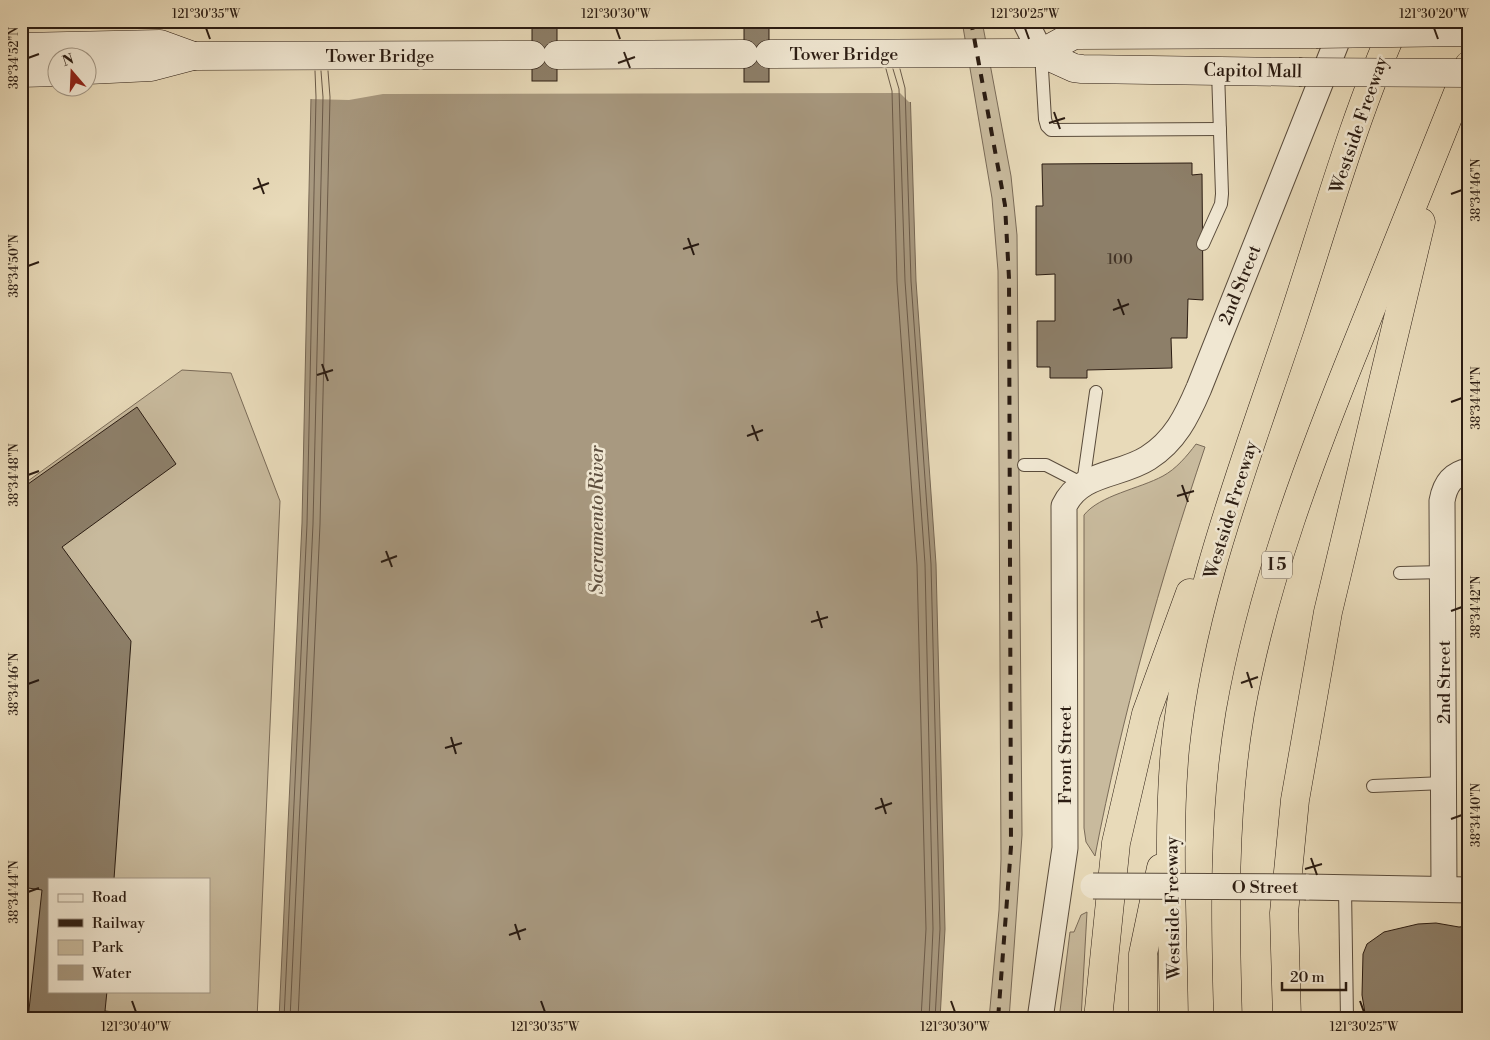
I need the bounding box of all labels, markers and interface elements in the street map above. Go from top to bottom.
text: 121°30'35"W [172,7,241,22]
text: 121°30'30"W [581,7,652,22]
text: 121°30'25"W [991,7,1060,22]
text: 121°30'20"W [1399,7,1470,22]
text: 38°34'52"N [7,27,22,89]
street label: Tower Bridge [790,43,898,66]
street label: Tower Bridge [326,45,434,68]
north arrow [48,48,98,98]
text: N [60,50,76,71]
street label: Westside Freeway [1324,53,1393,197]
street label: Capitol Mall [1204,59,1303,83]
text: 38°34'46"N [1469,158,1484,222]
text: 38°34'50"N [7,234,22,298]
street label: 2nd Street [1214,241,1267,328]
house number: 100 [1107,250,1133,269]
text: 38°34'44"N [1469,366,1484,430]
street label: Westside Freeway [1199,438,1263,583]
text: 38°34'48"N [7,443,22,507]
water label: Sacramento River [585,444,609,595]
road number: I 5 [1262,552,1292,578]
text: 38°34'42"N [1469,576,1484,638]
street label: 2nd Street [1433,639,1456,724]
text: 38°34'46"N [7,652,22,716]
street label: Front Street [1054,705,1077,805]
text: 38°34'40"N [1469,783,1484,847]
street label: Westside Freeway [1160,836,1186,981]
text: 38°34'44"N [7,860,22,924]
street label: O Street [1232,876,1299,899]
legend [48,878,210,992]
text: Road [92,888,127,907]
text: Railway [92,914,146,933]
text: Park [92,938,124,957]
scale bar [1282,960,1346,992]
text: Water [91,964,132,983]
text: 20 m [1290,968,1325,987]
text: 121°30'40"W [101,1020,172,1035]
text: 121°30'35"W [511,1020,580,1035]
text: 121°30'30"W [920,1020,991,1035]
text: 121°30'25"W [1330,1020,1399,1035]

